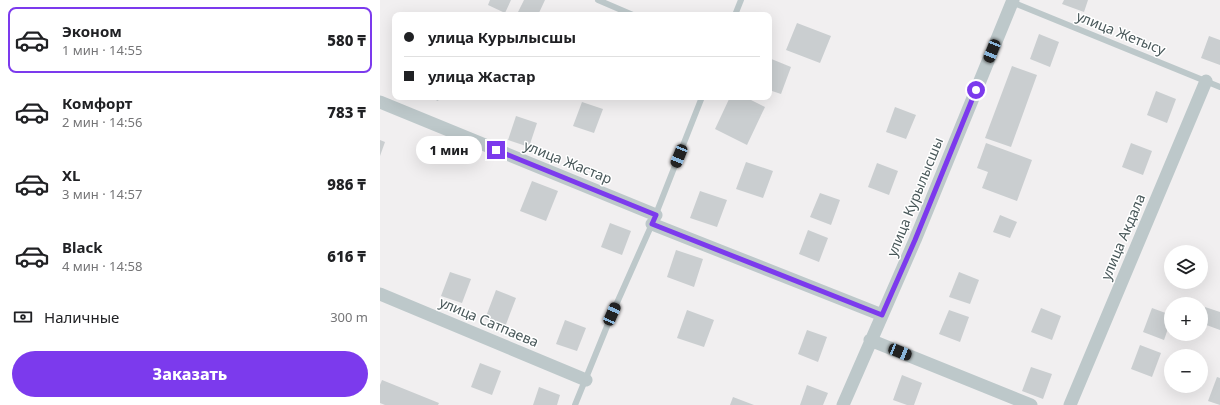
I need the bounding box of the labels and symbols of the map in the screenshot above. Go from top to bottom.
street label: улица Жетысу [1074,6,1169,59]
car [982,38,1002,64]
route start [967,81,985,99]
street label: улица Курылысшы [882,134,947,259]
street label: улица Жастар [521,135,615,188]
callout: 1 мин [416,136,482,164]
route end [487,141,505,159]
car [669,143,689,169]
street label: улица Акдала [1096,191,1149,283]
street label: улица Сатпаева [437,292,542,351]
car [602,301,622,327]
car [887,342,913,362]

